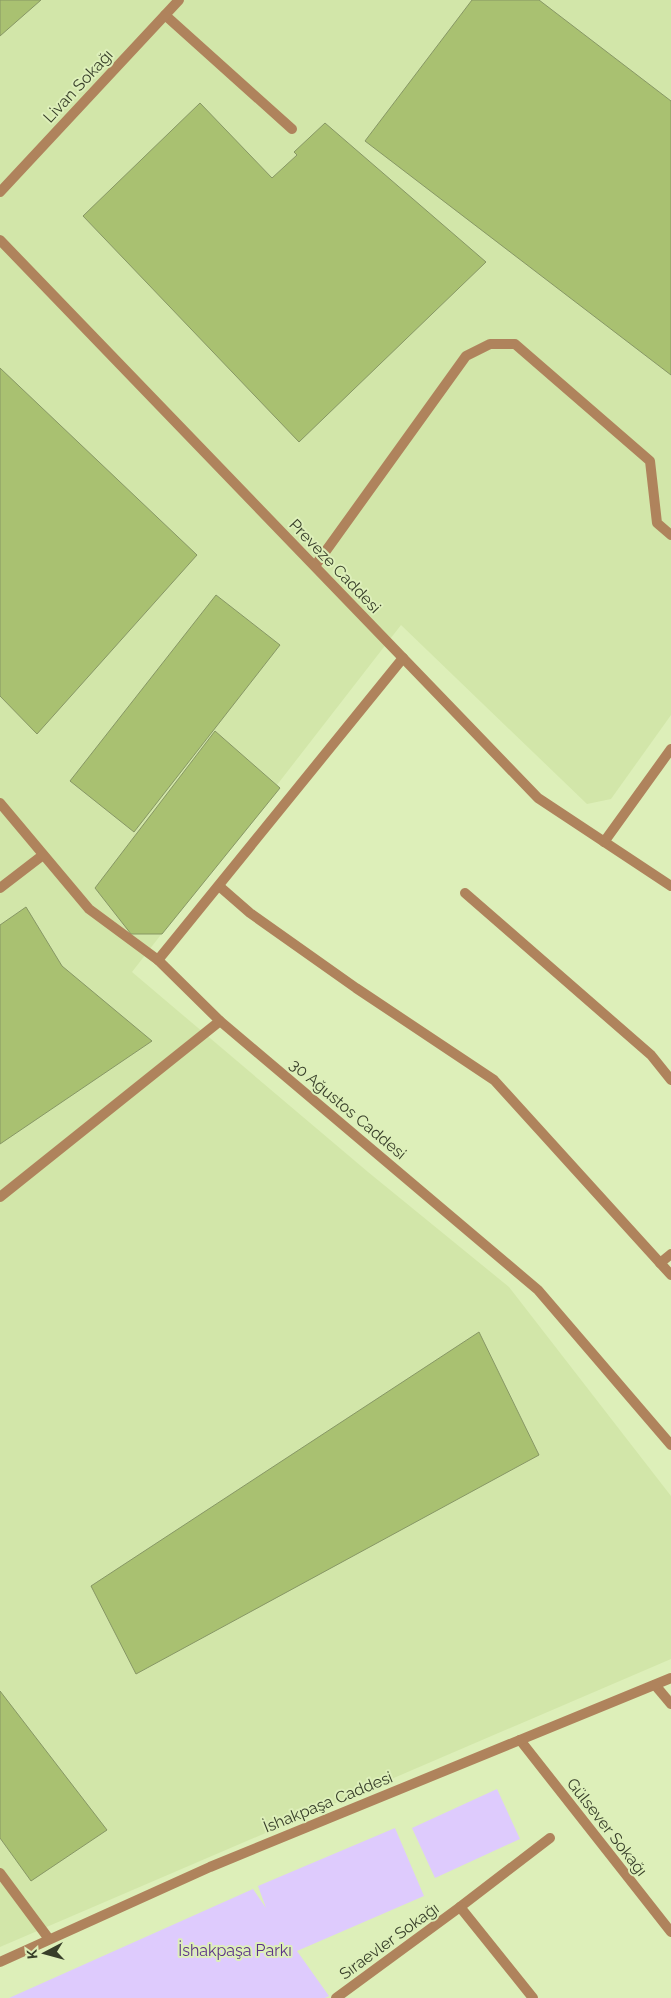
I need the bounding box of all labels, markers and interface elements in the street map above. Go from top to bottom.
street label: Livan Sokağı [39,45,117,127]
street label: Preveze Caddesi [285,515,385,617]
street label: 30 Ağustos Caddesi [286,1055,410,1163]
street label: İshakpaşa Caddesi [260,1767,395,1837]
street label: Gülsever Sokağı [563,1774,651,1880]
street label: Sıraevler Sokağı [336,1899,442,1983]
north arrow [20,1928,70,1978]
park label: İshakpaşa Parkı [178,1940,292,1960]
text: K [24,1948,41,1960]

